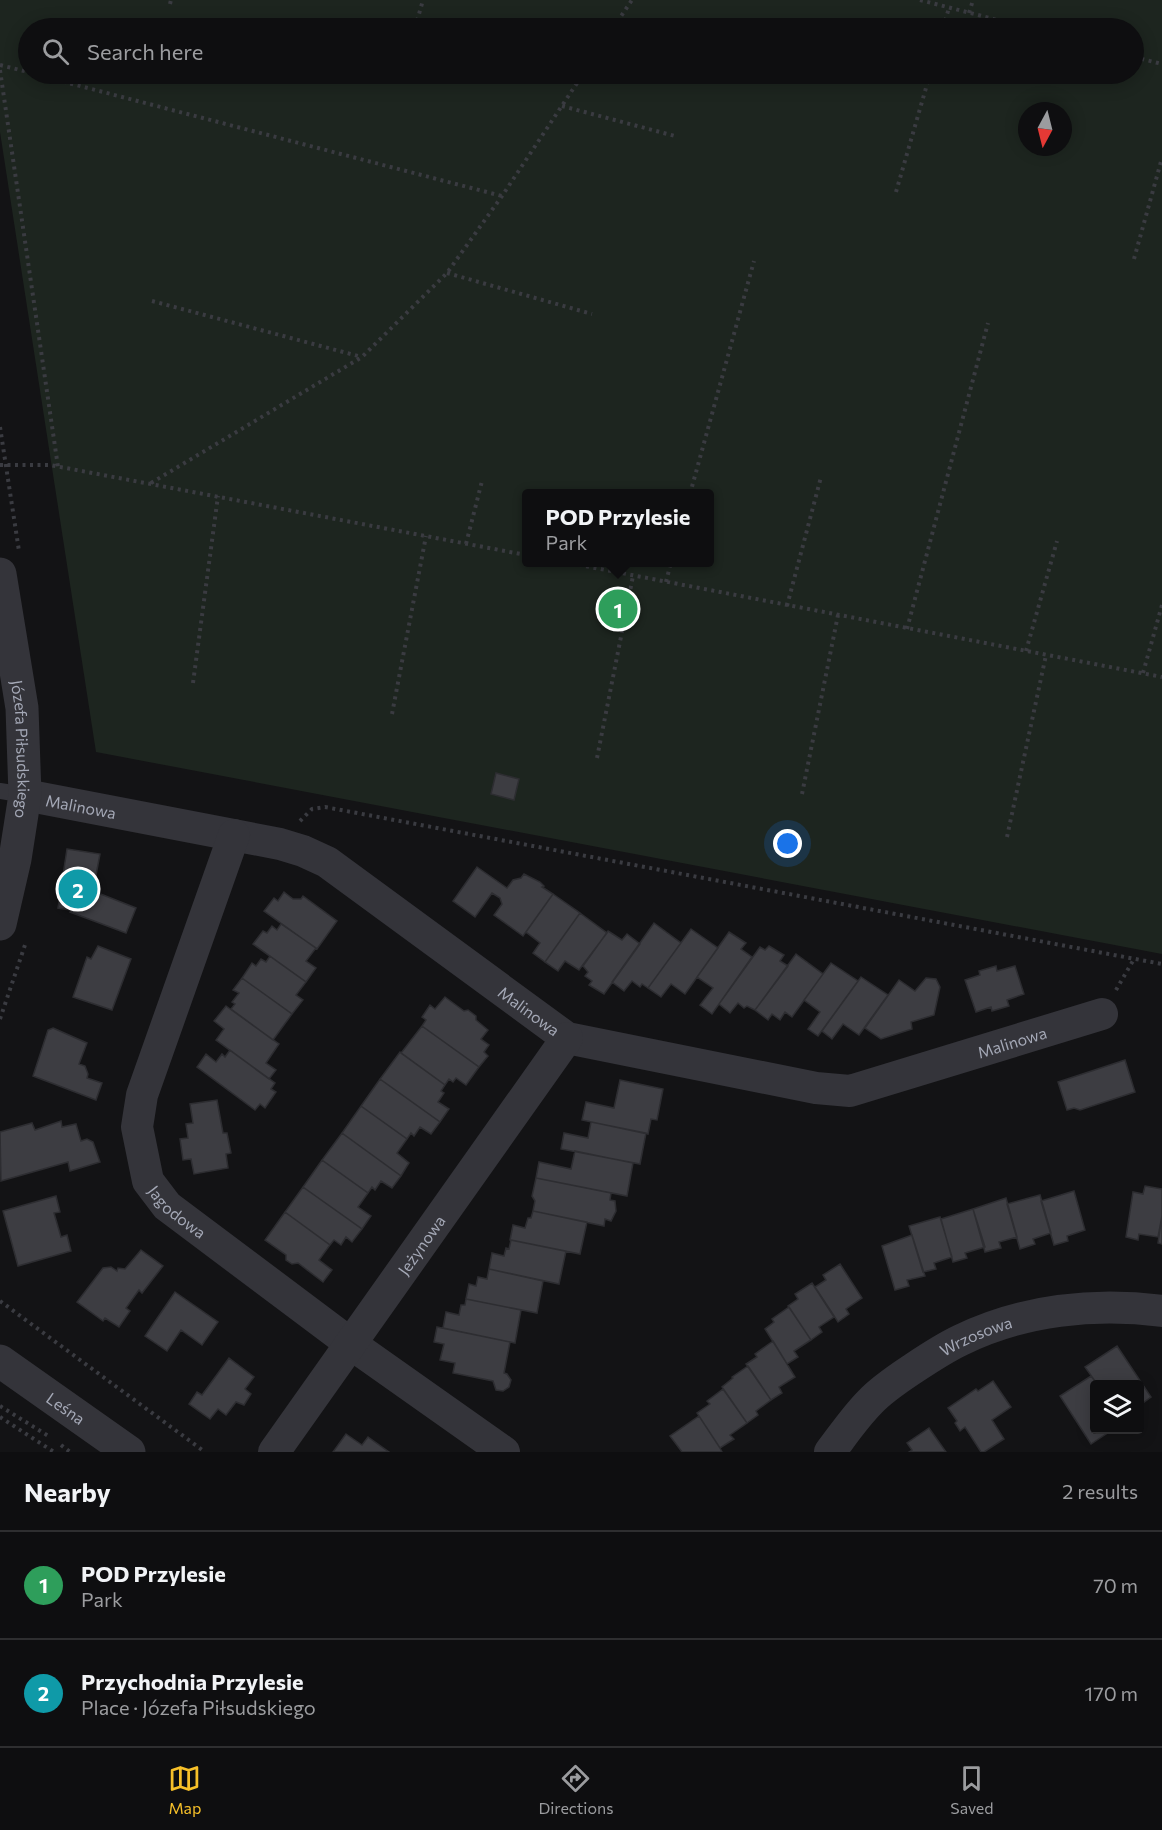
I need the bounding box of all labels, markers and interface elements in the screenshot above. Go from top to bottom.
search box [18,18,1144,84]
icon: search [39,35,72,68]
text: Search here [87,38,203,65]
north arrow [1018,102,1072,156]
popup [522,489,714,567]
text: POD Przylesie [546,503,690,530]
text: Park [546,530,587,554]
pin: 1 [598,586,638,632]
street label: Józefa Piłsudskiego [8,678,35,820]
street label: Malinowa [44,790,118,822]
your location [773,829,802,858]
pin: 2 [58,866,98,912]
street label: Malinowa [495,982,564,1039]
street label: Malinowa [975,1022,1049,1061]
street label: Jagodowa [145,1181,210,1242]
street label: Jeżynowa [393,1211,448,1278]
street label: Wrzosowa [936,1312,1014,1359]
map controls [1090,1380,1144,1434]
button: layers [1090,1380,1144,1434]
street label: Leśna [43,1388,89,1428]
text: Nearby [24,1476,111,1507]
text: 2 results [1062,1479,1138,1503]
text: POD Przylesie [81,1560,226,1587]
text: 1 [39,1573,48,1597]
text: 70 m [1093,1573,1138,1597]
text: Park [81,1587,123,1611]
text: Przychodnia Przylesie [81,1668,304,1695]
text: 2 [38,1681,49,1705]
text: 170 m [1085,1681,1138,1705]
text: Place · Józefa Piłsudskiego [81,1695,316,1719]
tab: Map [168,1762,201,1817]
tab: Directions [538,1762,613,1817]
tab: Saved [950,1762,994,1817]

